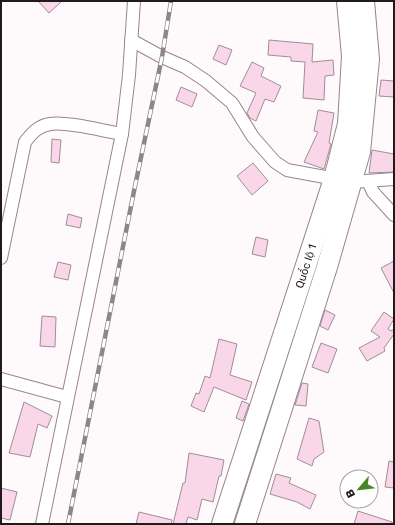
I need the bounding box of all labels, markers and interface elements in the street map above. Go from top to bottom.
street label: Quốc lộ 1 [293,243,319,290]
north arrow [339,469,379,509]
text: B [343,487,358,500]

